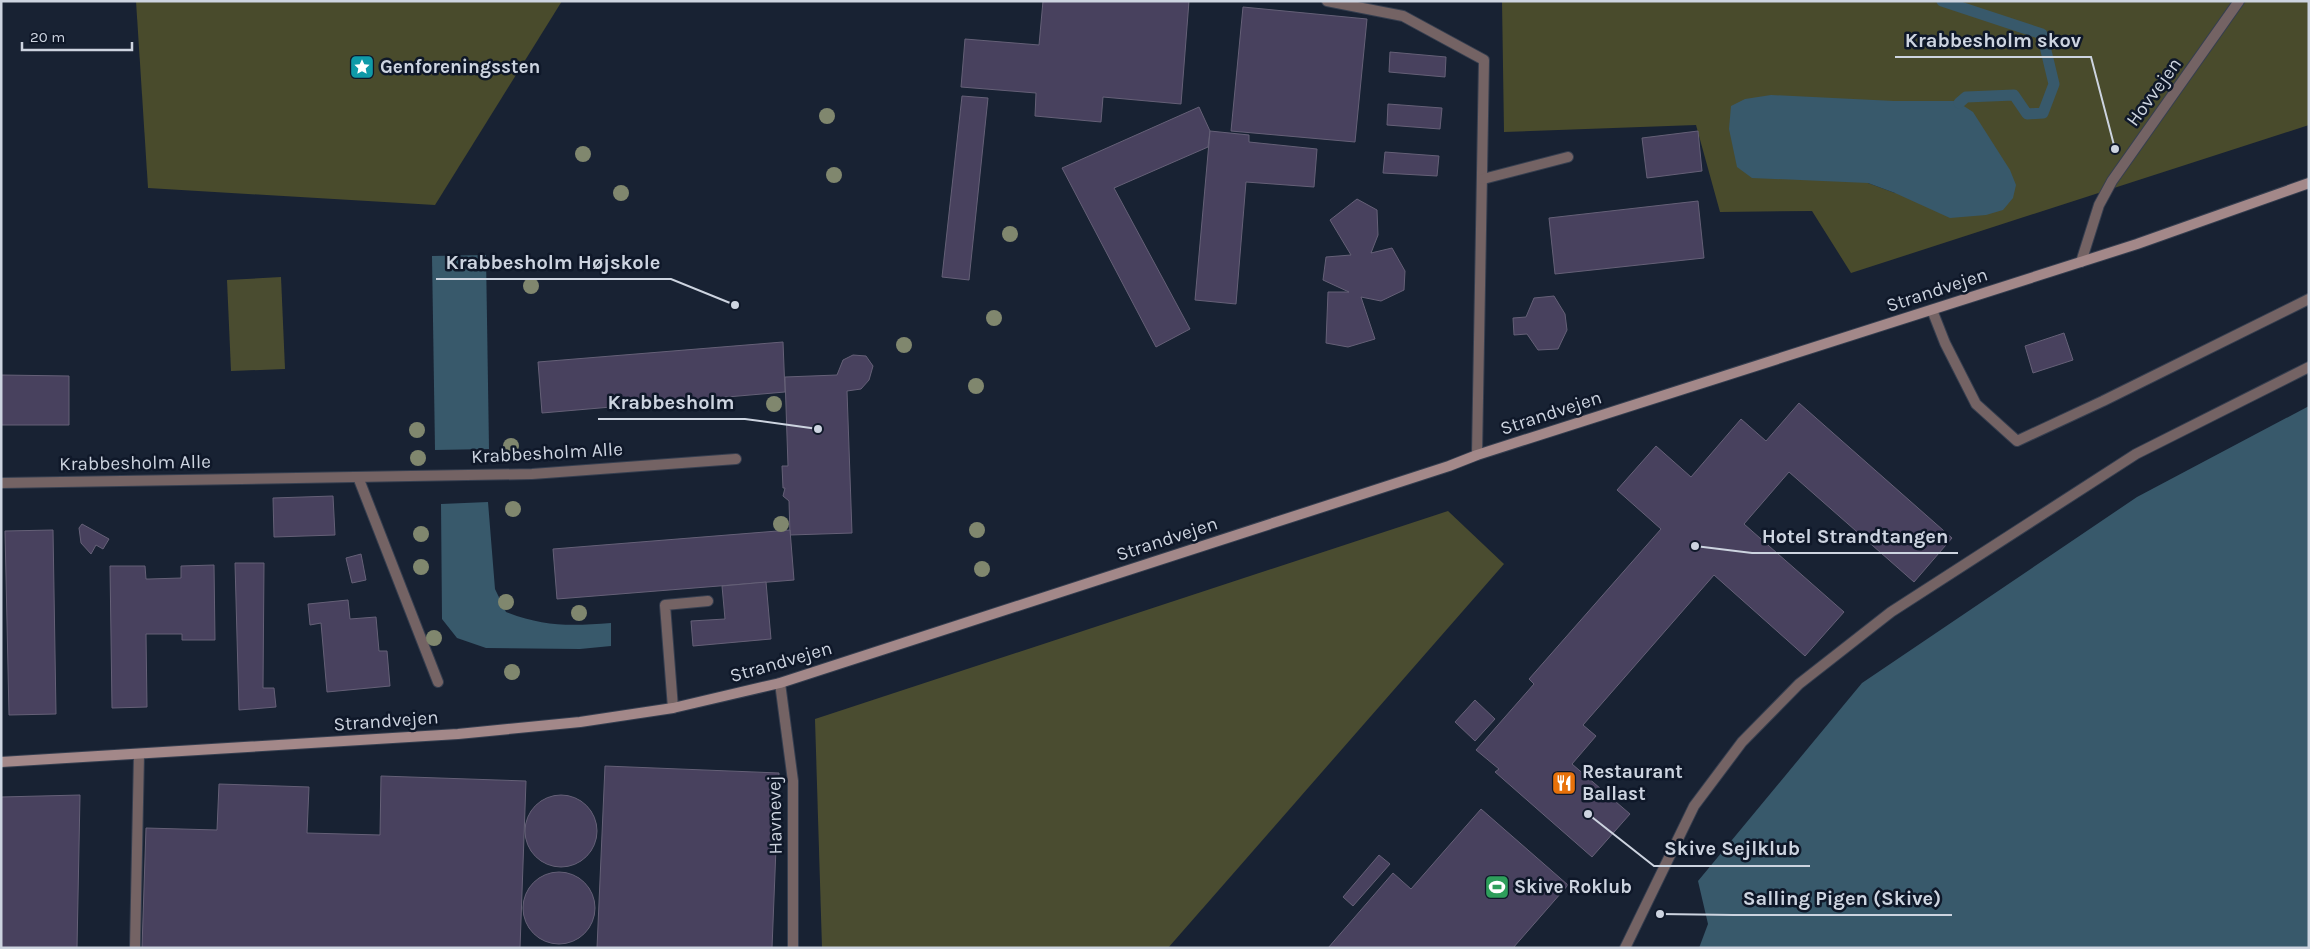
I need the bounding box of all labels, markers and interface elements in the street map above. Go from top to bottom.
scale bar [22,20,132,52]
callout: Krabbesholm skov [1895,22,2091,57]
text: 20 m [30,28,65,46]
text: Krabbesholm skov [1905,29,2082,52]
place icon: Genforeningssten [349,54,375,80]
street label: Hovvejen [2122,54,2186,130]
place label: Genforeningssten [380,56,540,78]
callout: Krabbesholm Højskole [436,244,671,279]
text: Krabbesholm Højskole [446,251,660,274]
street label: Strandvejen [1884,263,1990,317]
callout: Krabbesholm [598,384,745,419]
street label: Strandvejen [1498,386,1604,440]
text: Krabbesholm [607,391,735,414]
street label: Krabbesholm Alle [471,438,623,468]
street label: Krabbesholm Alle [59,451,211,475]
street label: Strandvejen [1114,512,1220,566]
callout: Hotel Strandtangen [1752,518,1958,553]
text: Hotel Strandtangen [1762,525,1948,548]
street label: Strandvejen [727,637,835,687]
street label: Strandvejen [333,706,439,736]
place label: Restaurant Ballast [1582,761,1683,805]
restaurant icon: Restaurant Ballast [1551,770,1577,796]
street label: Havnevej [763,775,787,855]
callout: Skive Sejlklub [1654,831,1810,866]
text: Skive Sejlklub [1664,837,1800,860]
sports icon: Skive Roklub [1484,874,1510,900]
place label: Skive Roklub [1514,876,1632,898]
callout: Salling Pigen (Skive) [1733,880,1952,915]
text: Salling Pigen (Skive) [1743,887,1941,910]

